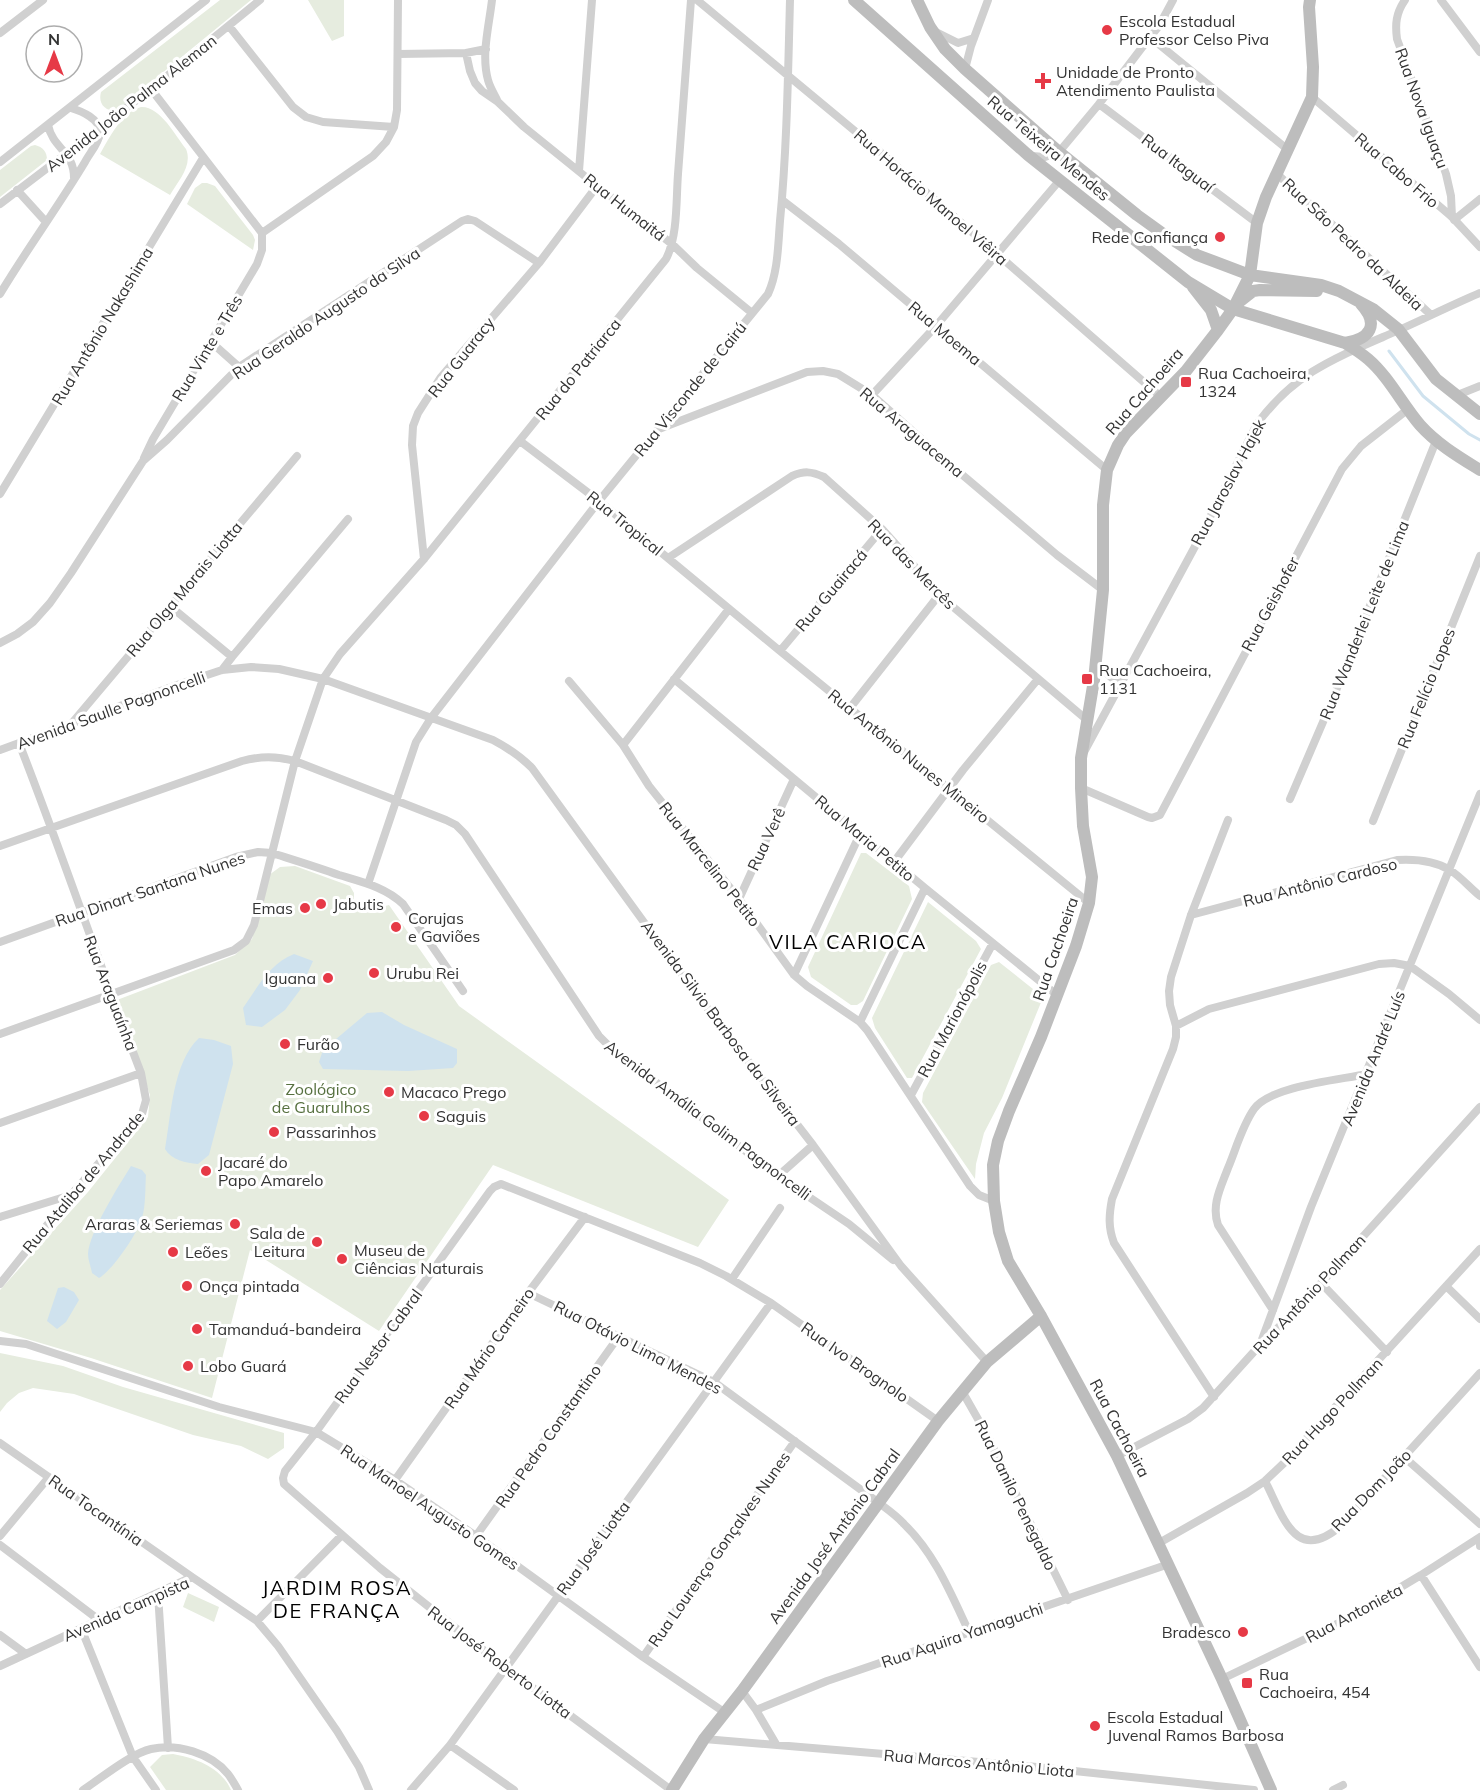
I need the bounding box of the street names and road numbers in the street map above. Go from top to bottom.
street label: Avenida João Palma Aleman [42,30,220,176]
street label: Rua Nova Iguaçu [1391,45,1453,171]
street label: Rua Teixeira Mendes [984,91,1114,205]
street label: Rua Horácio Manoel Viêira [850,125,1012,269]
street label: Rua Cabo Frio [1351,128,1443,212]
street label: Rua Itaguaí [1138,129,1219,197]
street label: Rua Humaitá [580,169,670,245]
street label: Rua São Pedro da Aldeia [1279,174,1427,314]
street label: Rua Geraldo Augusto da Silva [228,243,424,383]
street label: Rua Antônio Nakashima [47,244,157,408]
street label: Rua Vinte e Três [167,291,247,405]
street label: Rua Moema [904,297,986,369]
street label: Rua Guaracy [423,312,499,401]
street label: Rua do Patriarca [531,314,625,424]
street label: Rua Visconde de Cairú [630,318,750,460]
street label: Rua Cachoeira [1101,343,1187,439]
street label: Rua Araguacema [856,383,968,481]
street label: Rua Jaroslav Hajek [1186,415,1270,549]
street label: Rua Tropical [583,486,667,560]
street label: Rua das Mercês [864,515,960,613]
street label: Rua Olga Morais Liotta [122,517,246,661]
street label: Rua Wanderlei Leite de Lima [1315,518,1413,722]
street label: Rua Guairacá [791,545,871,635]
street label: Rua Geishofer [1237,553,1303,655]
street label: Rua Felício Lopes [1393,625,1459,751]
street label: Avenida Saulle Pagnoncelli [14,667,208,753]
street label: Rua Antônio Nunes Mineiro [824,685,994,827]
street label: Rua Maria Petito [811,791,919,885]
street label: Rua Marcelino Petito [655,798,765,930]
street label: Rua Verê [743,804,789,874]
street label: Rua Dinart Santana Nunes [53,847,248,931]
street label: Rua Antônio Cardoso [1241,853,1399,911]
street label: Rua Cachoeira [1028,894,1082,1004]
street label: Avenida Silvio Barbosa da Silveira [637,916,805,1130]
street label: Rua Araguaínha [80,933,142,1053]
street label: Rua Marionópolis [913,957,991,1081]
street label: Avenida André Luís [1337,988,1409,1128]
street label: Avenida Amália Golim Pagnoncelli [601,1036,815,1204]
street label: Rua Ataliba de Andrade [18,1107,148,1257]
street label: Rua Antônio Pollman [1248,1230,1370,1358]
street label: Rua Mário Carneiro [440,1284,538,1412]
street label: Rua Nestor Cabral [330,1285,426,1407]
street label: Rua Otávio Lima Mendes [551,1296,725,1398]
street label: Rua Ivo Brognolo [797,1317,913,1407]
street label: Rua Hugo Pollman [1278,1354,1386,1468]
street label: Rua Pedro Constantino [491,1360,605,1512]
street label: Rua Cachoeira [1086,1375,1154,1481]
street label: Rua Danilo Penegaldo [971,1417,1061,1573]
street label: Rua Manoel Augusto Gomes [337,1440,523,1574]
street label: Avenida José Antônio Cabral [764,1445,904,1627]
street label: Rua Dom João [1327,1445,1415,1535]
street label: Rua Lourenço Gonçalves Nunes [644,1447,794,1650]
street label: Rua Tocantínia [45,1470,147,1550]
street label: Rua José Liotta [552,1497,634,1599]
street label: Avenida Campista [60,1572,192,1646]
street label: Rua Antonieta [1302,1579,1406,1647]
street label: Rua Aquira Yamaguchi [879,1598,1045,1672]
street label: Rua José Roberto Liotta [424,1601,576,1723]
street label: Rua Marcos Antônio Liota [883,1745,1075,1781]

